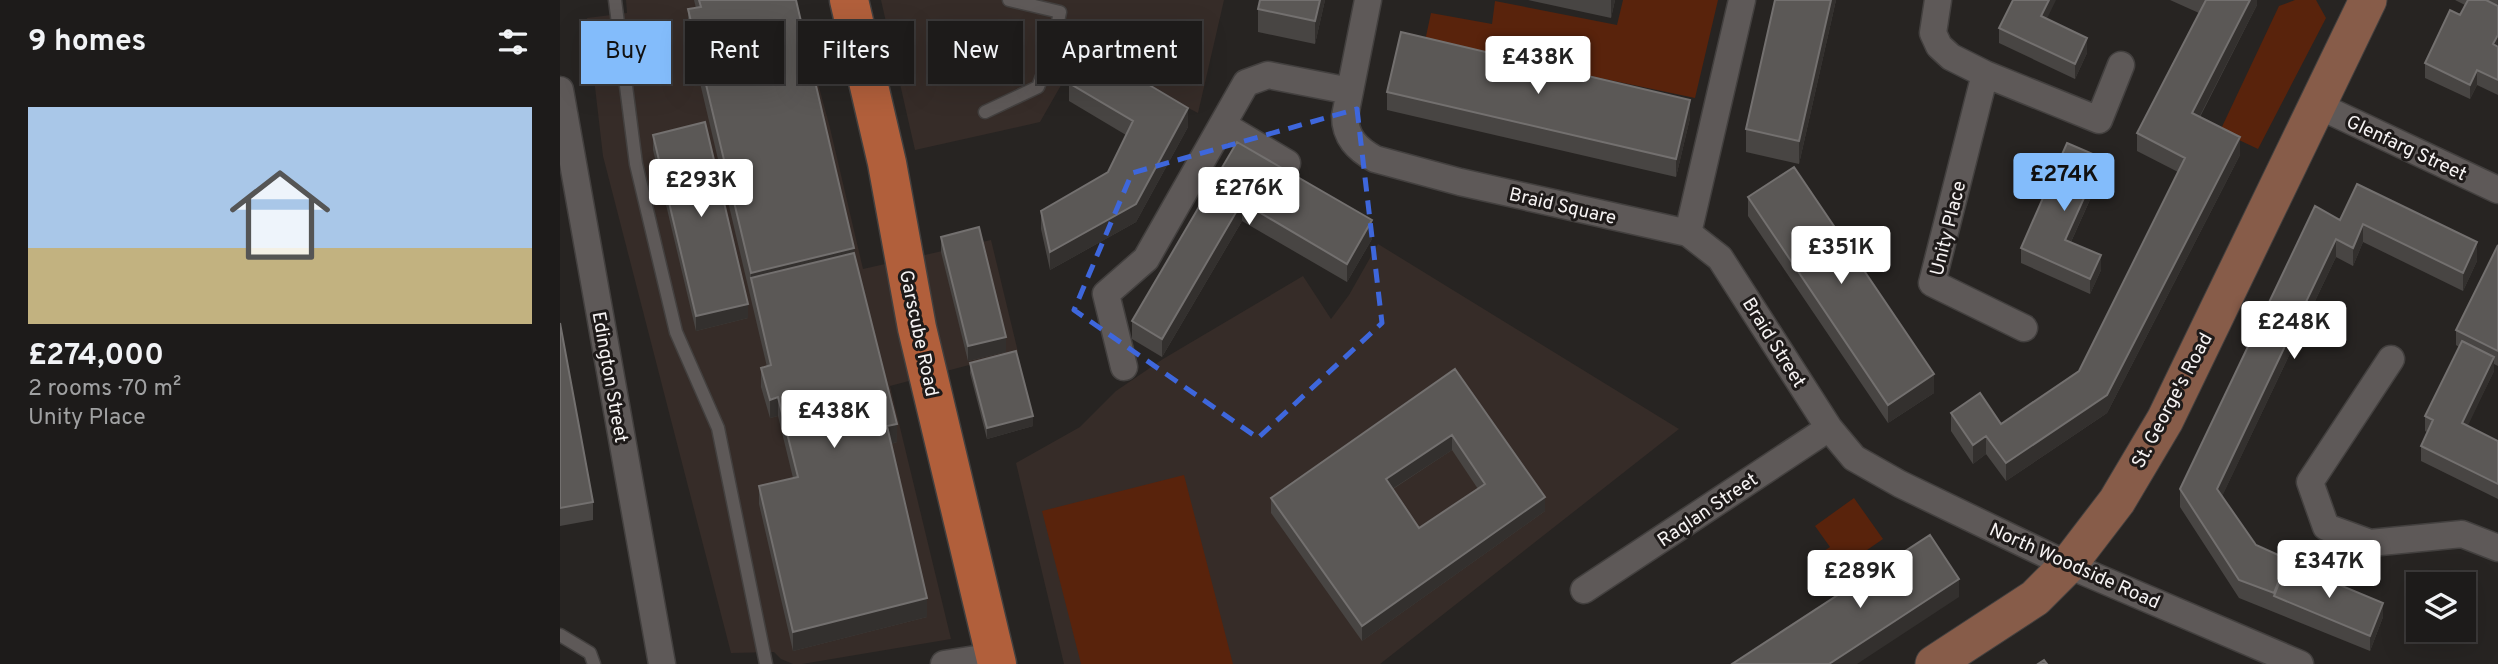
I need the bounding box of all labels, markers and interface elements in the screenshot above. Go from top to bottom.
chip: Buy [581,21,671,84]
chip: Rent [685,21,784,84]
chip: Filters [798,21,914,84]
chip: New [928,21,1023,84]
chip: Apartment [1037,21,1202,84]
icon: filters [494,23,532,61]
text: 9 homes [28,24,146,61]
pin: £438K [1489,36,1587,96]
text: £438K [1501,44,1575,73]
street label: Glenfarg Street [2342,110,2470,187]
icon: home [217,152,343,278]
pin: £274K [2015,154,2113,213]
pin: £293K [652,160,750,219]
text: £274K [2029,161,2099,190]
text: £293K [665,167,737,196]
pin: £276K [1200,168,1298,227]
text: £276K [1214,175,1284,204]
street label: Unity Place [1926,178,1972,278]
street label: Braid Square [1507,183,1619,231]
pin: £351K [1792,226,1890,286]
text: £351K [1807,234,1875,263]
street label: Garscube Road [893,268,943,399]
street label: Braid Street [1736,294,1810,393]
pin: £248K [2245,302,2343,361]
text: £248K [2257,309,2331,338]
street label: Edington Street [586,310,632,445]
street label: St. George's Road [2127,329,2219,473]
text: £274,000 [28,338,164,375]
text: 2 rooms · 70 m² [28,375,181,404]
pin: £438K [785,391,883,450]
text: £438K [797,398,871,427]
text: Unity Place [28,404,146,433]
street label: Raglan Street [1653,468,1763,553]
street label: North Woodside Road [1985,518,2163,615]
pin: £347K [2280,540,2378,600]
text: £347K [2293,548,2365,577]
pin: £289K [1811,550,1909,610]
text: £289K [1824,558,1896,587]
map controls [2406,572,2476,642]
button: layers [2406,572,2476,642]

